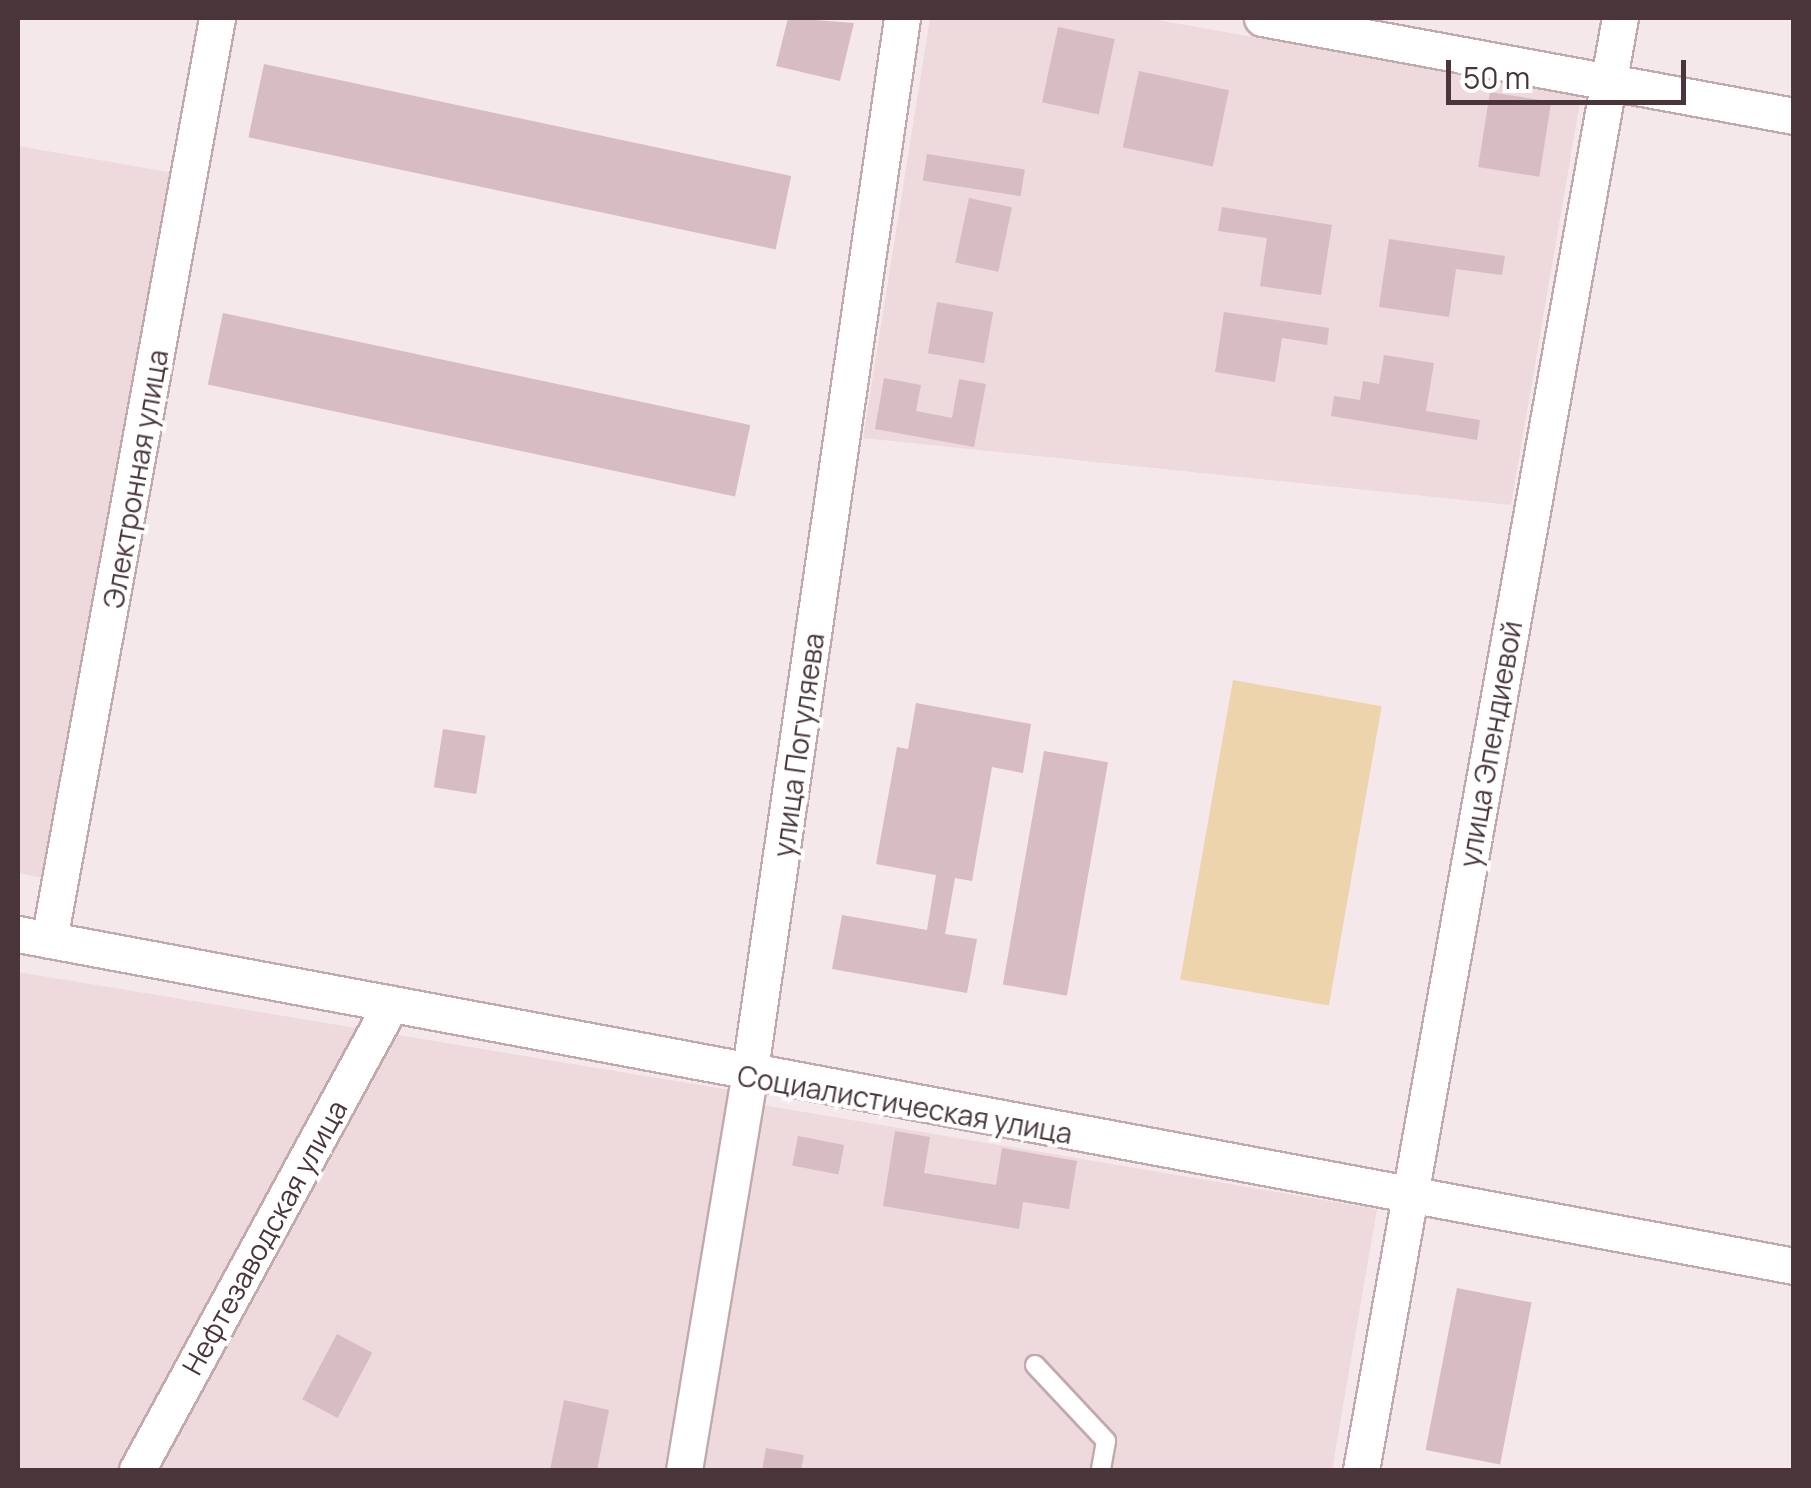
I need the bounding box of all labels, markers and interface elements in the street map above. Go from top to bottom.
scale bar [1451,40,1691,102]
text: 50 m [1463,57,1530,98]
street label: Электронная улица [96,347,174,611]
street label: улица Эпендиевой [1452,618,1528,870]
street label: улица Погуляева [766,631,830,859]
street label: Социалистическая улица [735,1058,1075,1150]
street label: Нефтезаводская улица [175,1094,353,1380]

